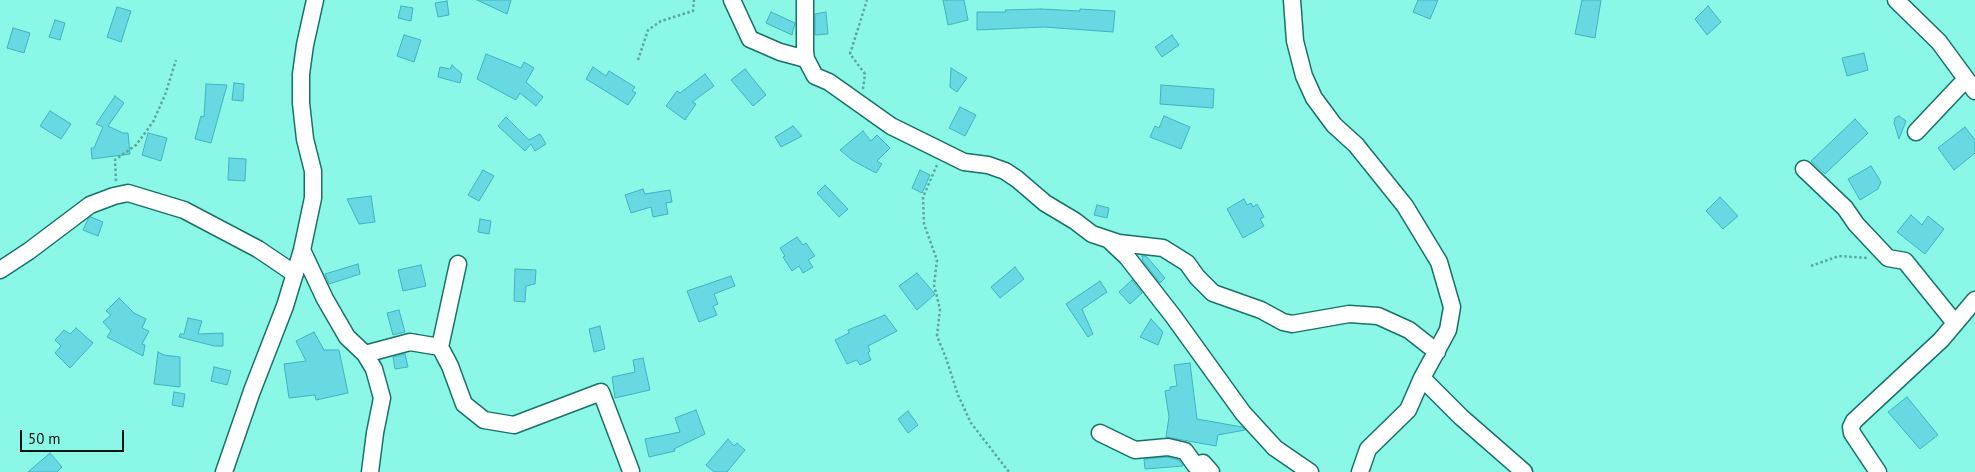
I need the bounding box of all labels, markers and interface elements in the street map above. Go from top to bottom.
scale bar [22,420,126,452]
text: 50 m [28,429,61,448]

